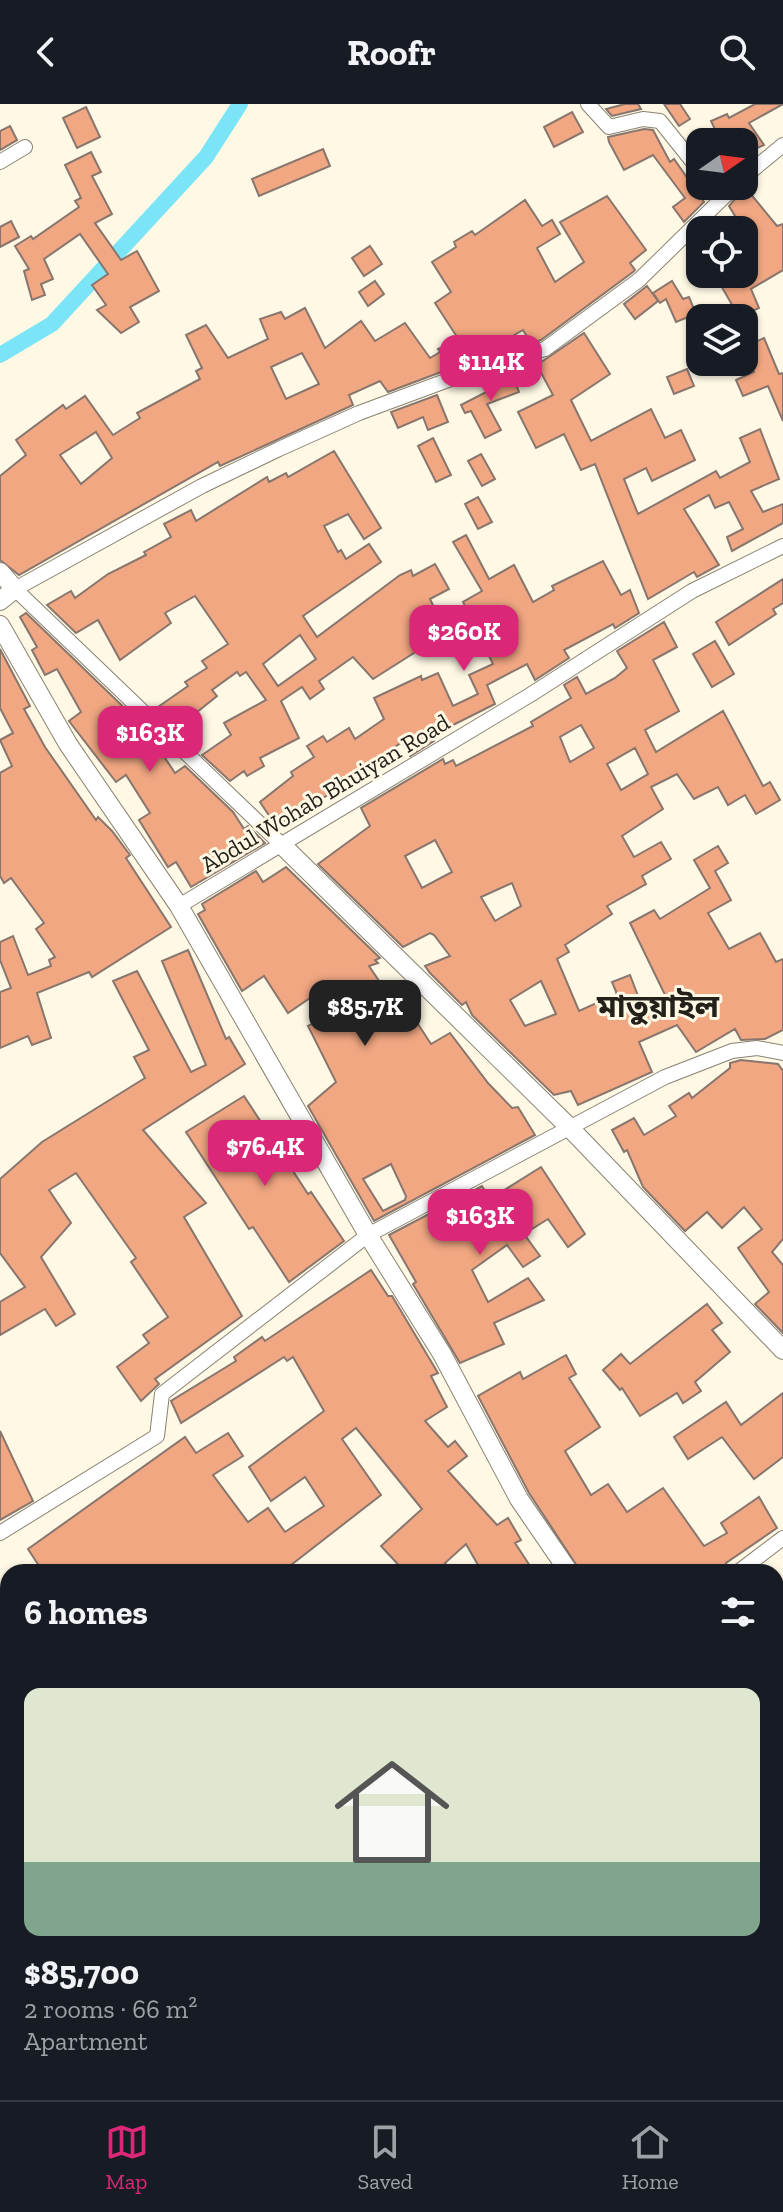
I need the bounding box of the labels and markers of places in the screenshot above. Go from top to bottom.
pin: $114K [435,335,547,403]
pin: $260K [408,605,520,673]
pin: $163K [94,706,206,774]
pin: $85.7K [300,980,430,1048]
pin: $76.4K [200,1120,330,1188]
pin: $163K [424,1189,536,1257]

